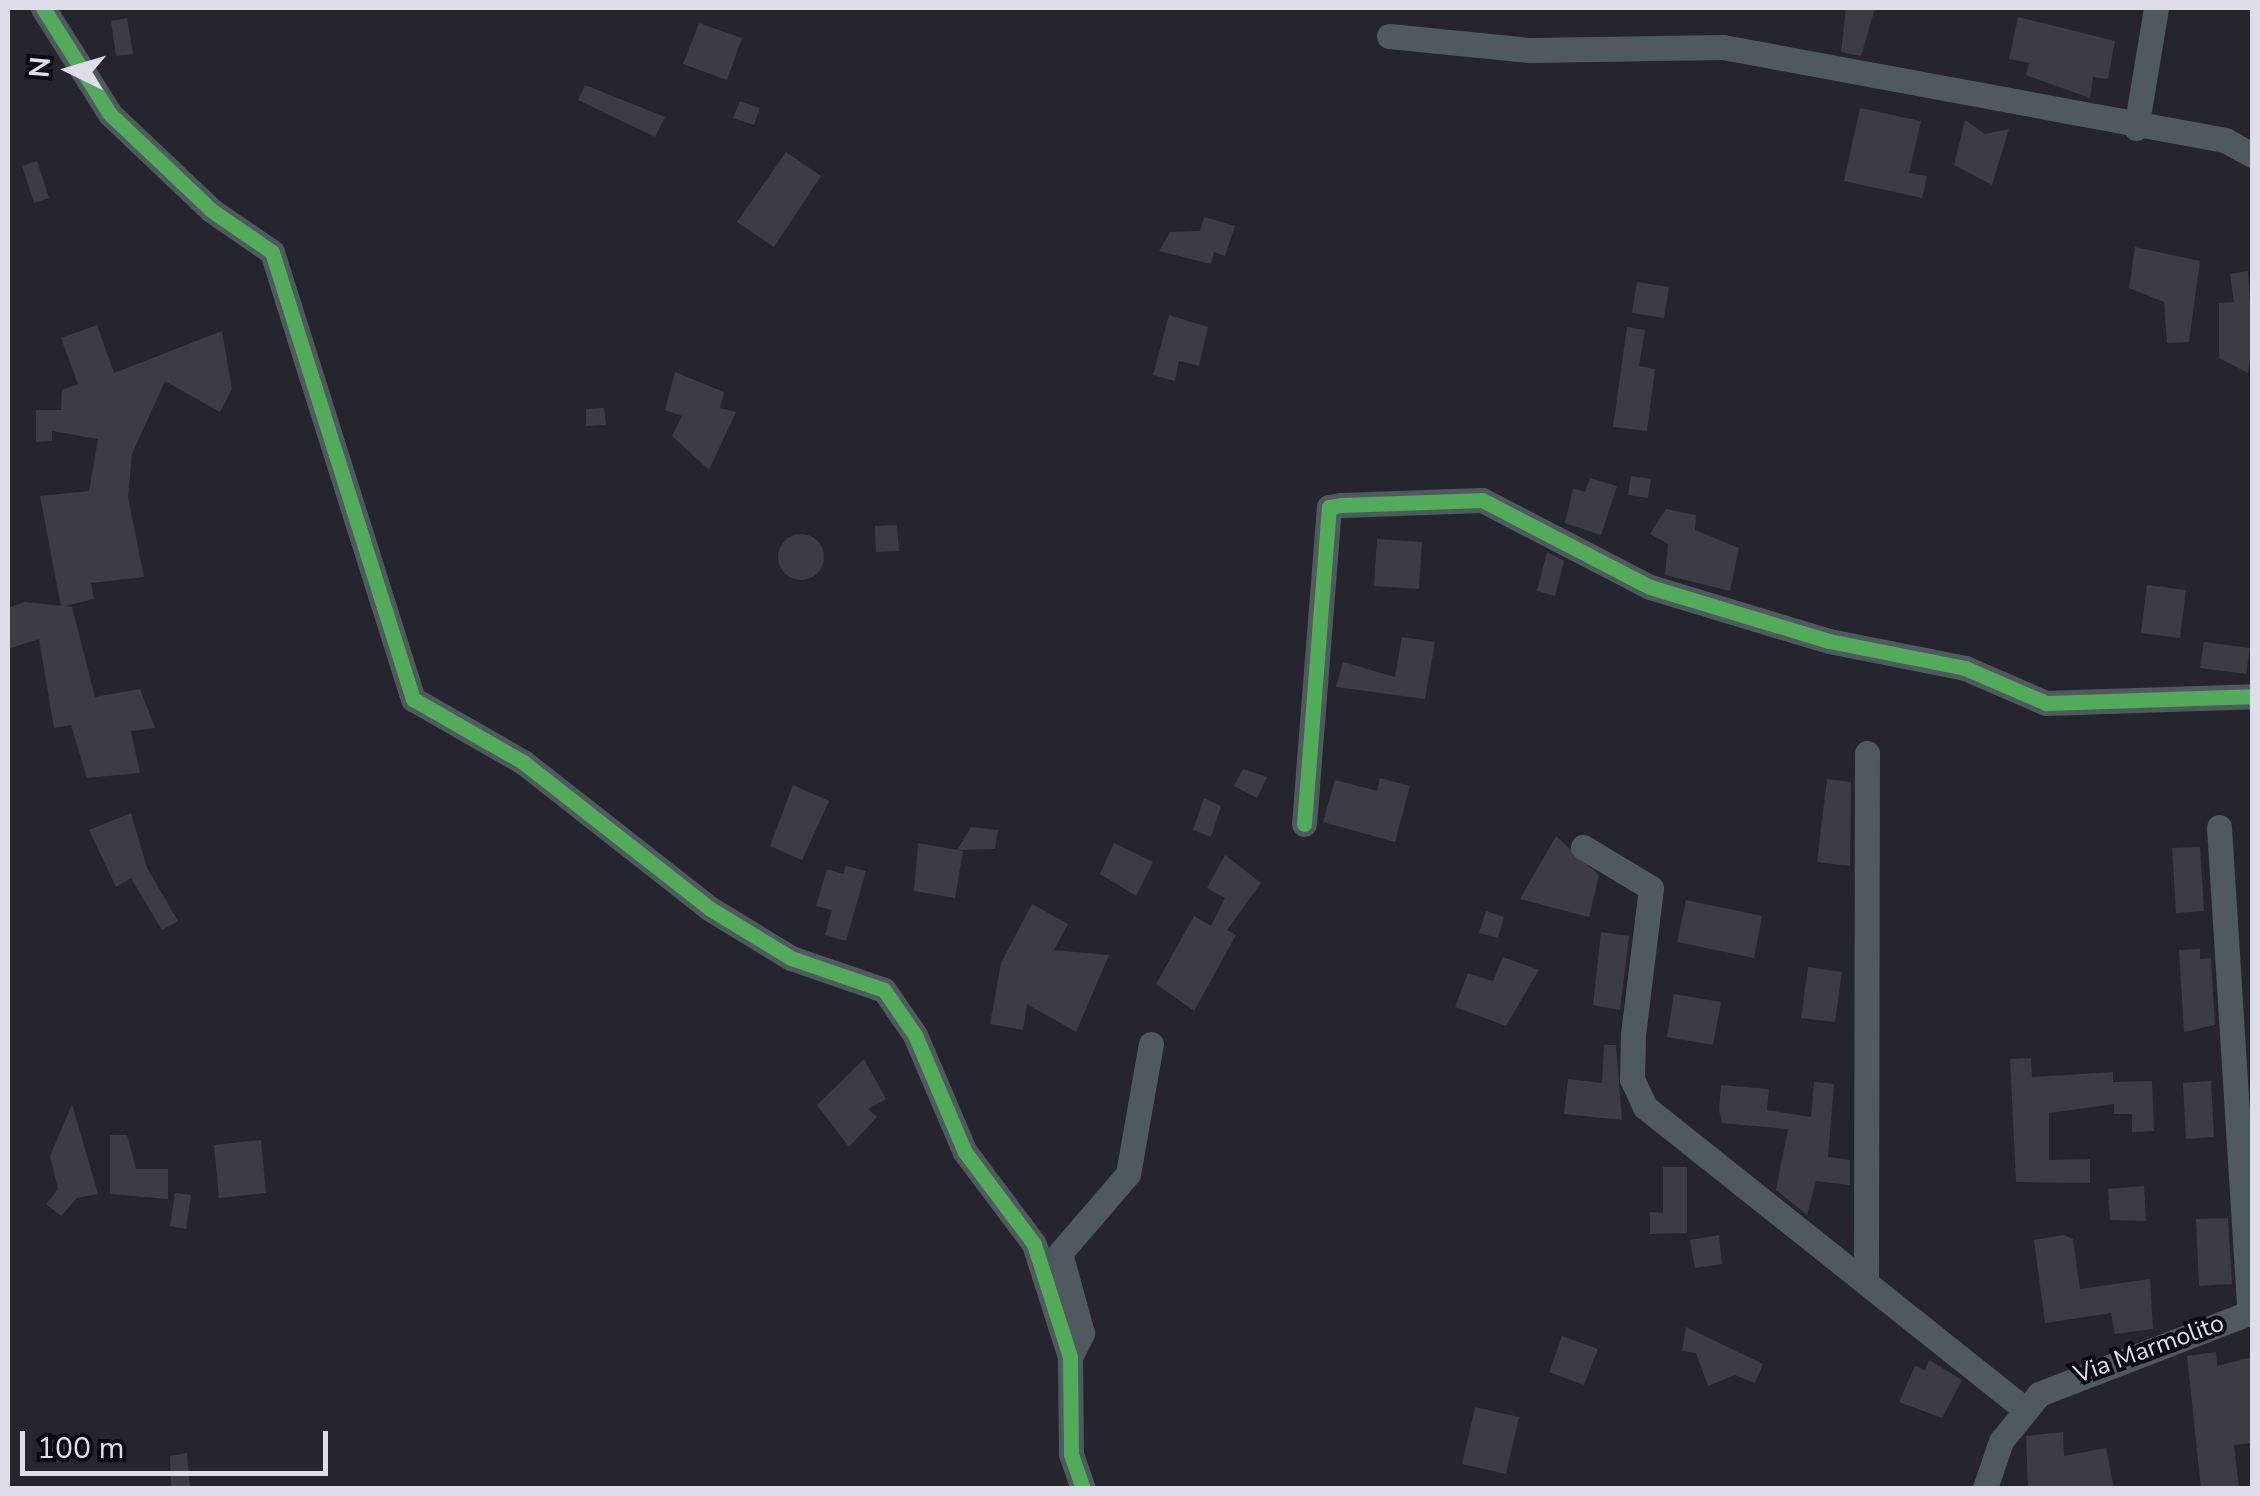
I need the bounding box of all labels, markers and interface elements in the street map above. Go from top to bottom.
north arrow [20,20,120,120]
text: N [20,55,60,79]
street label: Via Marmolito [2070,1308,2228,1390]
scale bar [25,1411,332,1473]
text: 100 m [37,1428,124,1469]

